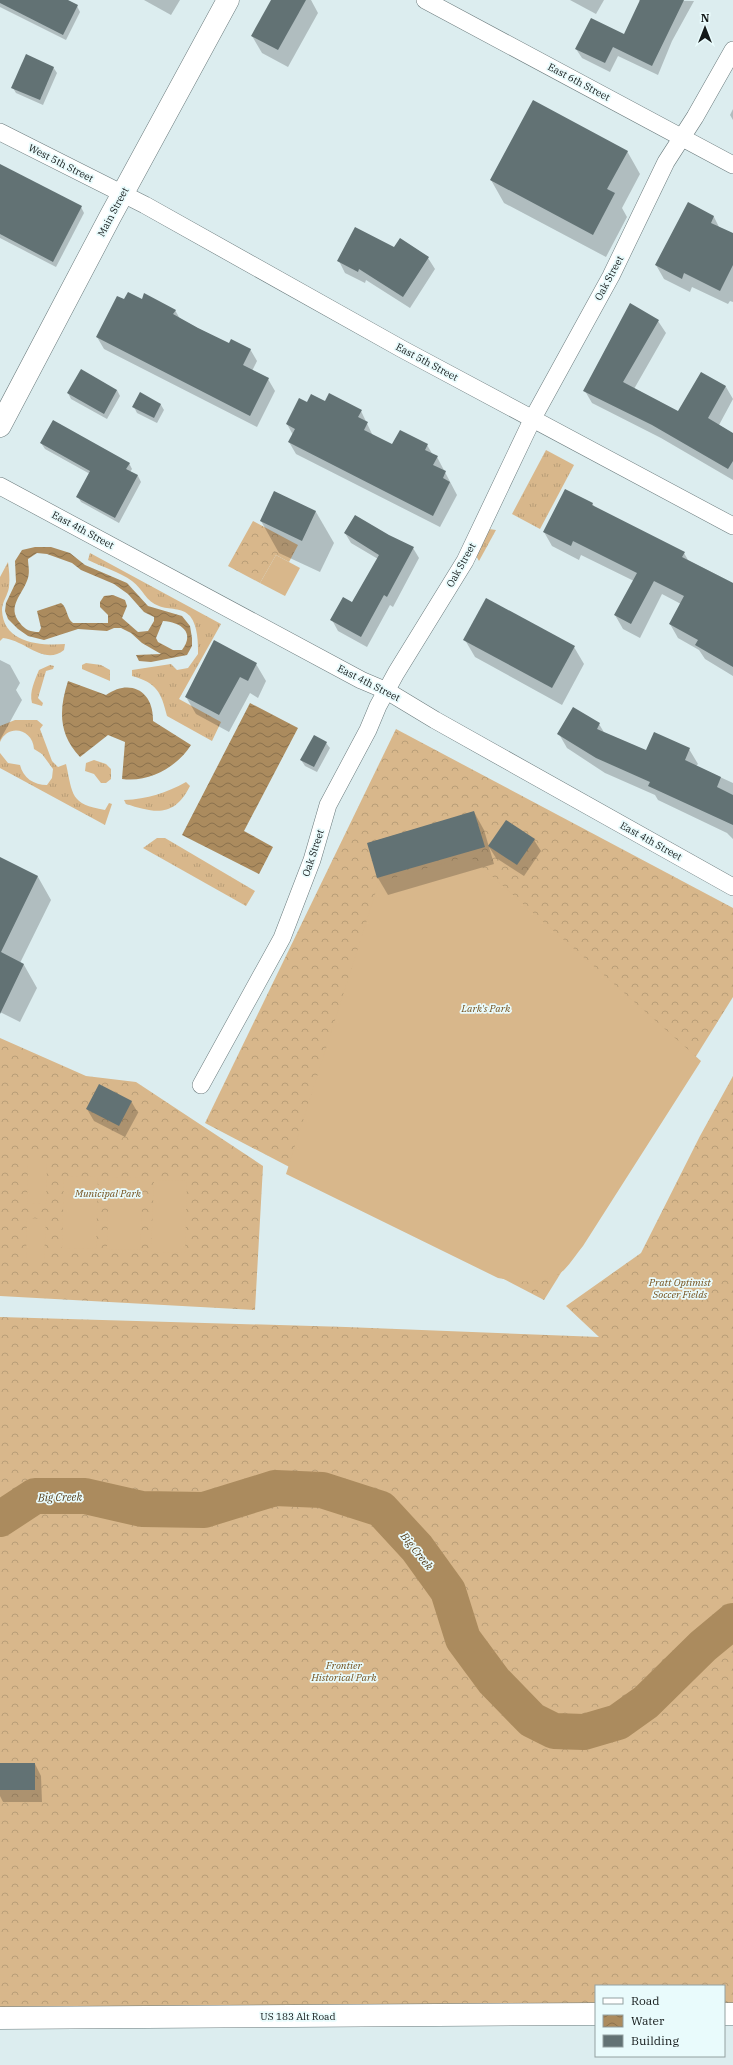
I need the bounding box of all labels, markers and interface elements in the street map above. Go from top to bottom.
north arrow [685,8,725,48]
text: N [701,11,710,25]
street label: East 6th Street [546,60,613,104]
street label: West 5th Street [26,141,96,185]
street label: Main Street [95,185,132,239]
street label: Oak Street [592,253,626,303]
street label: East 5th Street [394,340,461,384]
street label: East 4th Street [50,508,117,552]
street label: Oak Street [443,540,479,590]
street label: East 4th Street [335,662,403,705]
street label: East 4th Street [618,819,685,864]
street label: Oak Street [299,827,327,878]
park label: Lark's Park [461,1002,511,1015]
park label: Municipal Park [74,1187,142,1200]
park label: Pratt Optimist Soccer Fields [648,1276,711,1301]
water label: Big Creek [37,1490,82,1504]
water label: Big Creek [397,1529,437,1573]
park label: Frontier Historical Park [310,1659,377,1684]
legend [595,1985,725,2057]
text: Road [631,1993,660,2008]
street label: US 183 Alt Road [260,2010,336,2023]
text: Water [631,2013,665,2028]
text: Building [631,2033,679,2048]

